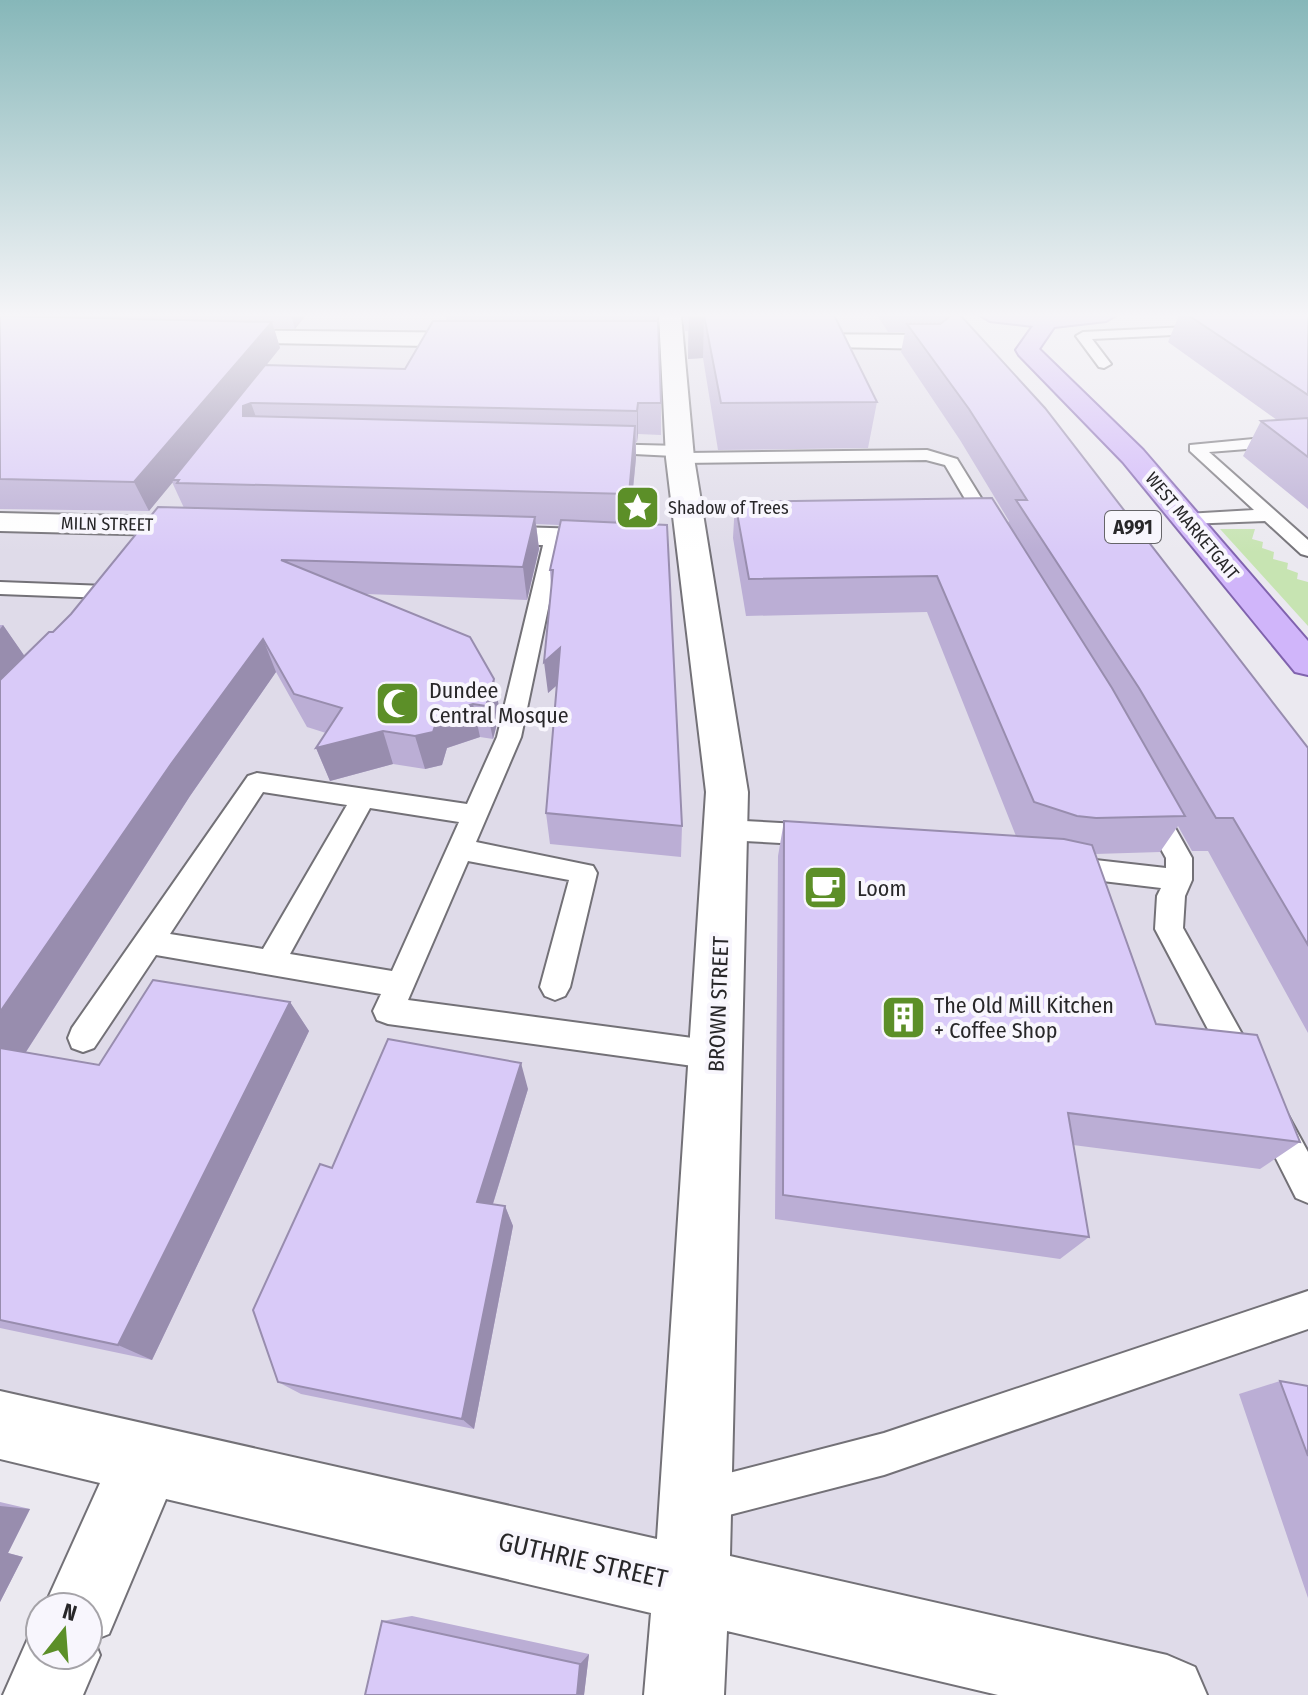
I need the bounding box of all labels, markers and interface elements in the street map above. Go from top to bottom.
street label: WEST MARKETGAIT [1141,468,1244,585]
place icon: Shadow of Trees [613,484,661,532]
place label: Shadow of Trees [668,497,789,519]
road number: A991 [1105,511,1161,543]
street label: MILN STREET [61,512,154,536]
place label: Dundee Central Mosque [429,677,569,729]
mosque icon: Dundee Central Mosque [374,679,422,727]
cafe icon: Loom [802,864,850,912]
place label: Loom [857,875,906,902]
street label: BROWN STREET [703,935,734,1072]
place label: The Old Mill Kitchen + Coffee Shop [934,992,1114,1044]
building icon: The Old Mill Kitchen + Coffee Shop [879,994,927,1042]
street label: GUTHRIE STREET [495,1526,670,1595]
north arrow [24,1591,104,1671]
text: N [59,1598,80,1627]

